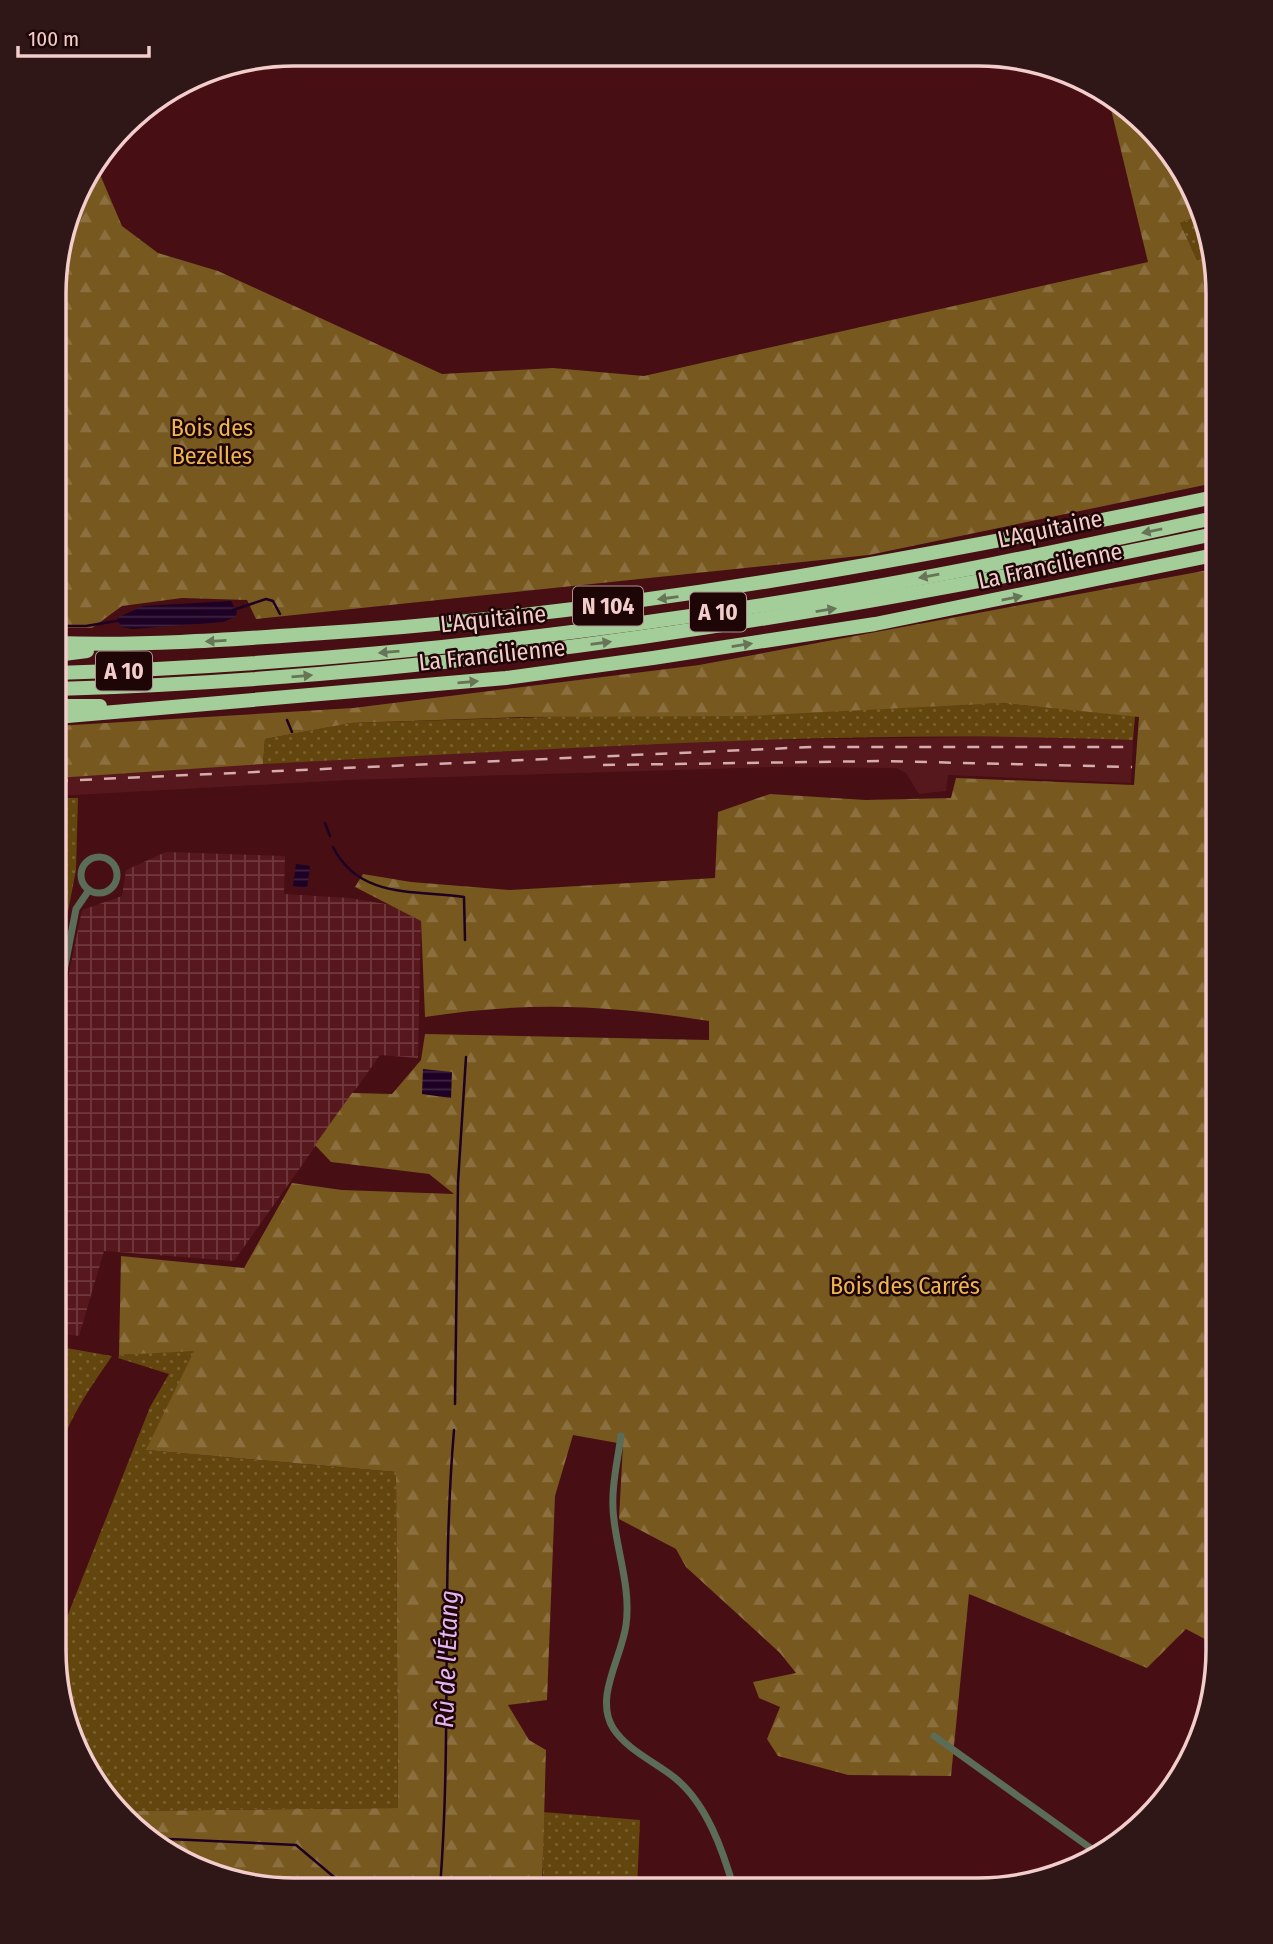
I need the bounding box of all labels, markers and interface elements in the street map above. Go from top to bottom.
scale bar [18,14,149,58]
text: 100 m [28,26,79,52]
park label: Bois des Bezelles [171,414,253,470]
street label: L'Aquitaine [995,504,1105,554]
one-way arrow [1141,526,1163,537]
street label: La Francilienne [975,537,1125,595]
one-way arrow [918,571,940,582]
road number: N 104 [573,586,643,626]
road number: A 10 [690,592,746,632]
one-way arrow [1001,592,1023,603]
one-way arrow [657,593,679,604]
street label: L'Aquitaine [439,600,547,638]
one-way arrow [815,604,837,615]
street label: La Francilienne [417,633,567,677]
one-way arrow [205,636,227,647]
one-way arrow [590,637,612,648]
one-way arrow [731,639,753,650]
one-way arrow [377,647,399,658]
road number: A 10 [96,652,152,691]
one-way arrow [291,670,313,681]
one-way arrow [458,676,480,687]
park label: Bois des Carrés [830,1272,980,1300]
water label: Rû de l'Étang [429,1590,465,1728]

